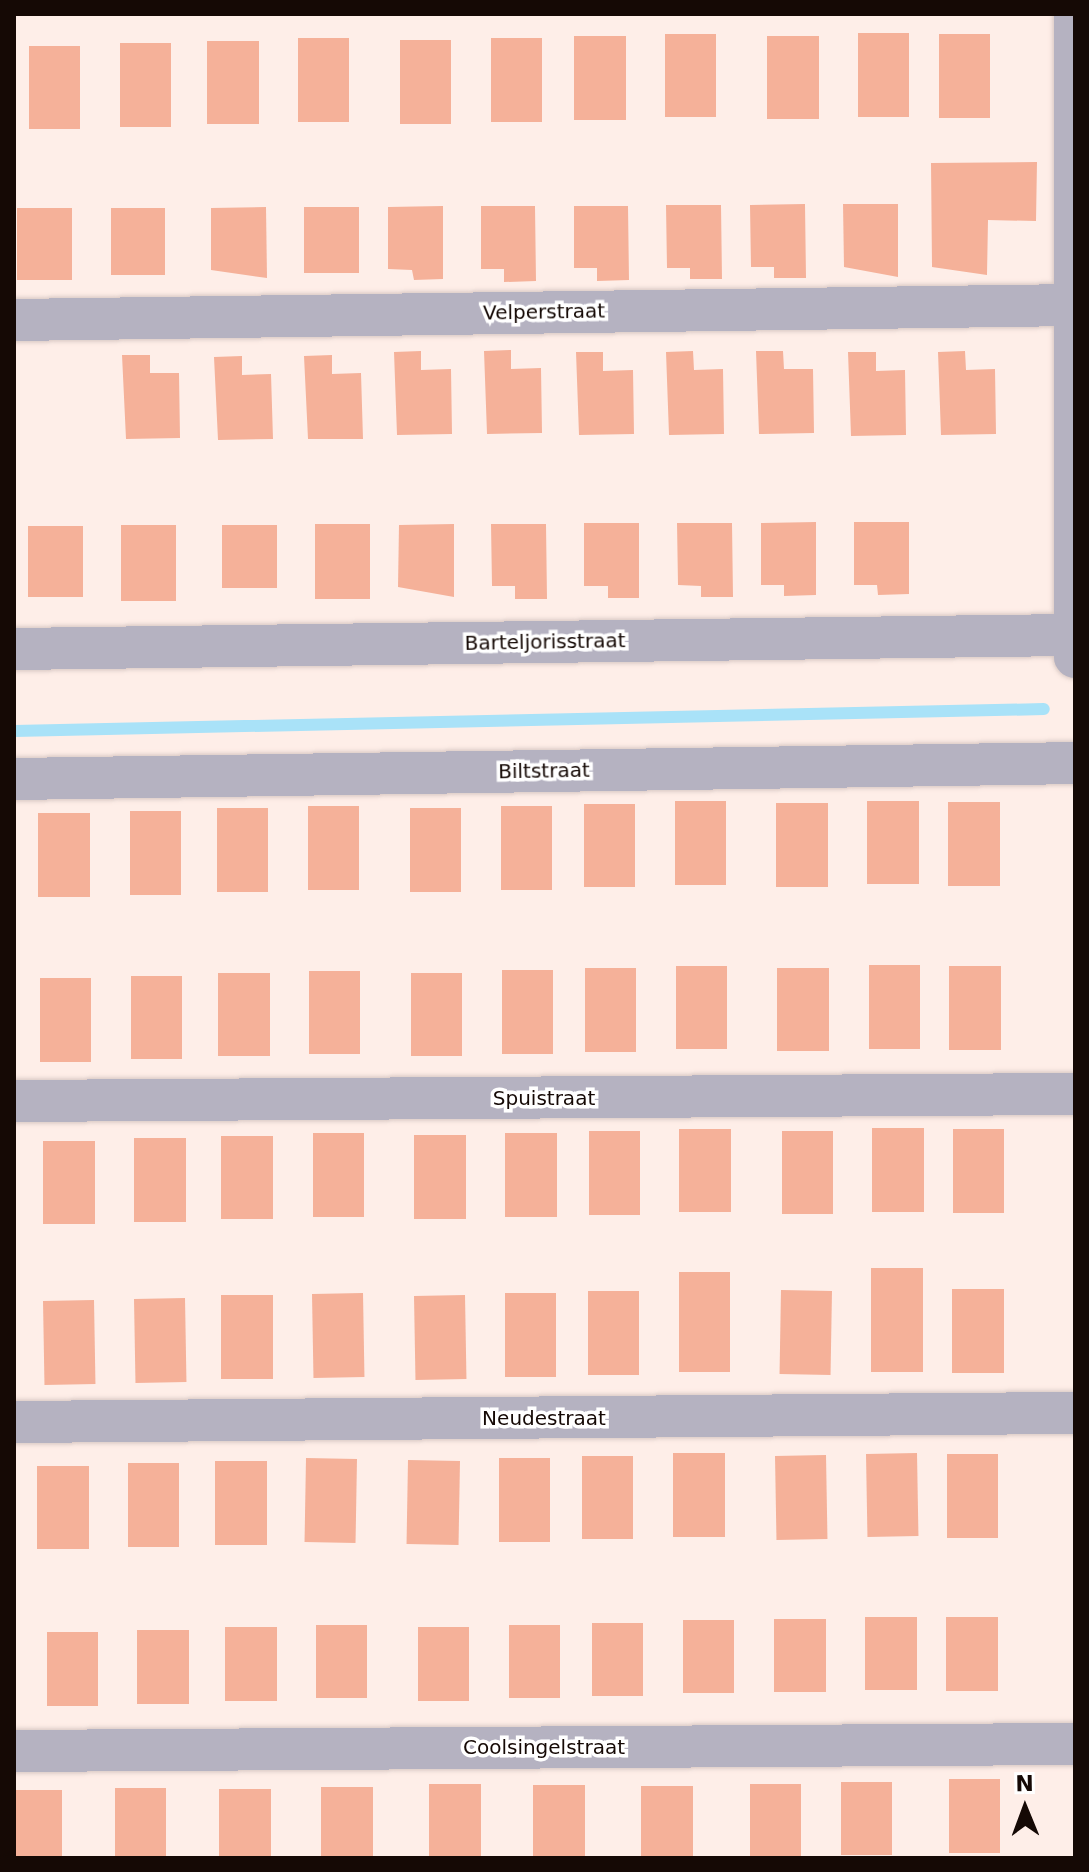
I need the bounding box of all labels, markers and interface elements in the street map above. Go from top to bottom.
street label: Velperstraat [483,299,605,325]
street label: Barteljorisstraat [464,629,626,655]
street label: Biltstraat [498,758,590,784]
street label: Spuistraat [493,1086,595,1110]
street label: Neudestraat [482,1406,606,1430]
street label: Coolsingelstraat [463,1735,625,1759]
north arrow [985,1768,1065,1848]
text: N [1015,1771,1034,1796]

